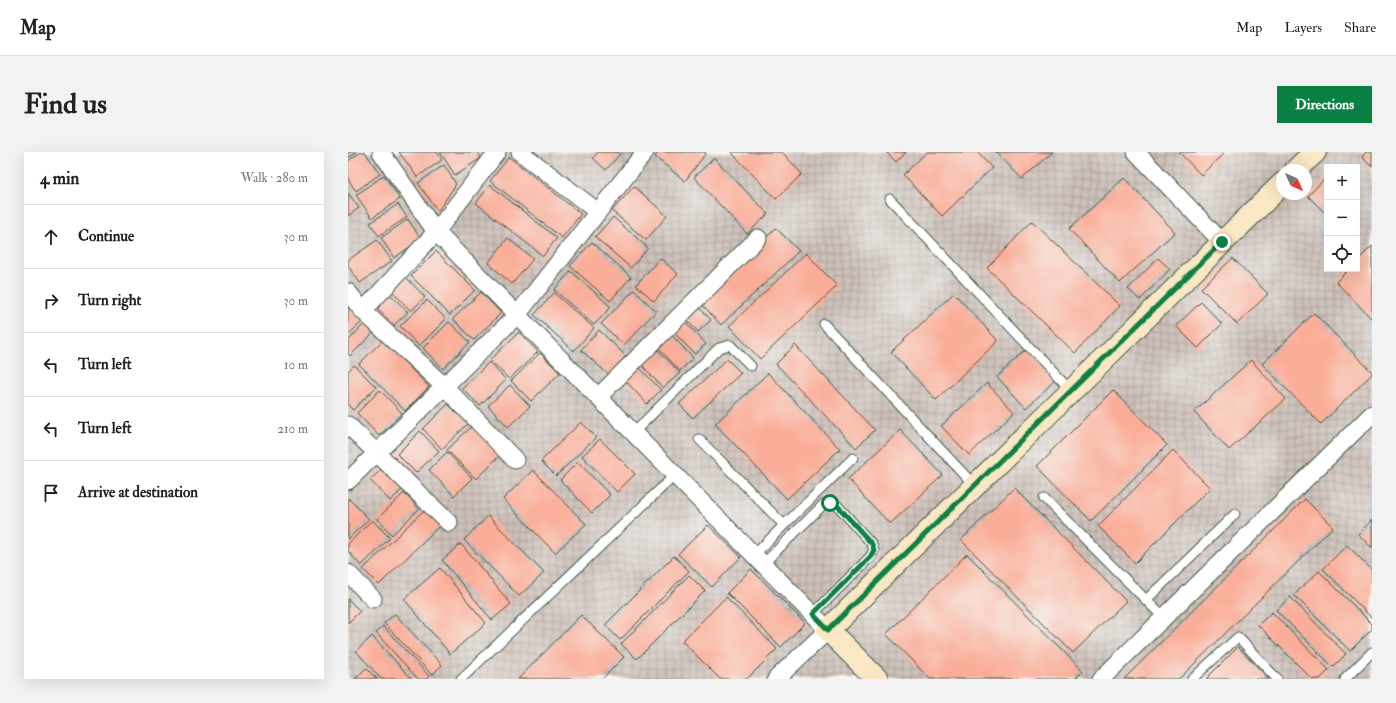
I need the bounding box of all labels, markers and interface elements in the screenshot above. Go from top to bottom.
text: Map [20,16,56,40]
text: Map [1236,19,1262,36]
text: Layers [1284,19,1322,36]
text: Share [1344,19,1376,36]
button: Directions [1277,86,1372,123]
text: Find us [24,87,107,122]
north arrow [1276,164,1312,200]
map controls [1324,164,1360,272]
button: + [1324,164,1360,200]
text: 4 min [40,168,79,189]
text: Walk · 280 m [241,170,308,186]
button: − [1324,200,1360,236]
icon: ahead [40,226,62,248]
text: Continue [78,227,134,246]
text: 30 m [284,229,308,245]
route end [1213,233,1231,251]
button: locate [1324,236,1360,272]
icon: right [40,290,62,312]
text: Turn right [78,291,141,310]
text: 30 m [284,293,308,309]
icon: left [40,354,62,376]
text: Turn left [78,355,132,374]
text: 10 m [284,357,308,373]
icon: left [40,418,62,440]
text: Turn left [78,419,132,438]
text: 210 m [277,421,308,437]
icon: arrive [40,482,62,504]
text: Arrive at destination [78,483,198,502]
route start [821,494,839,512]

